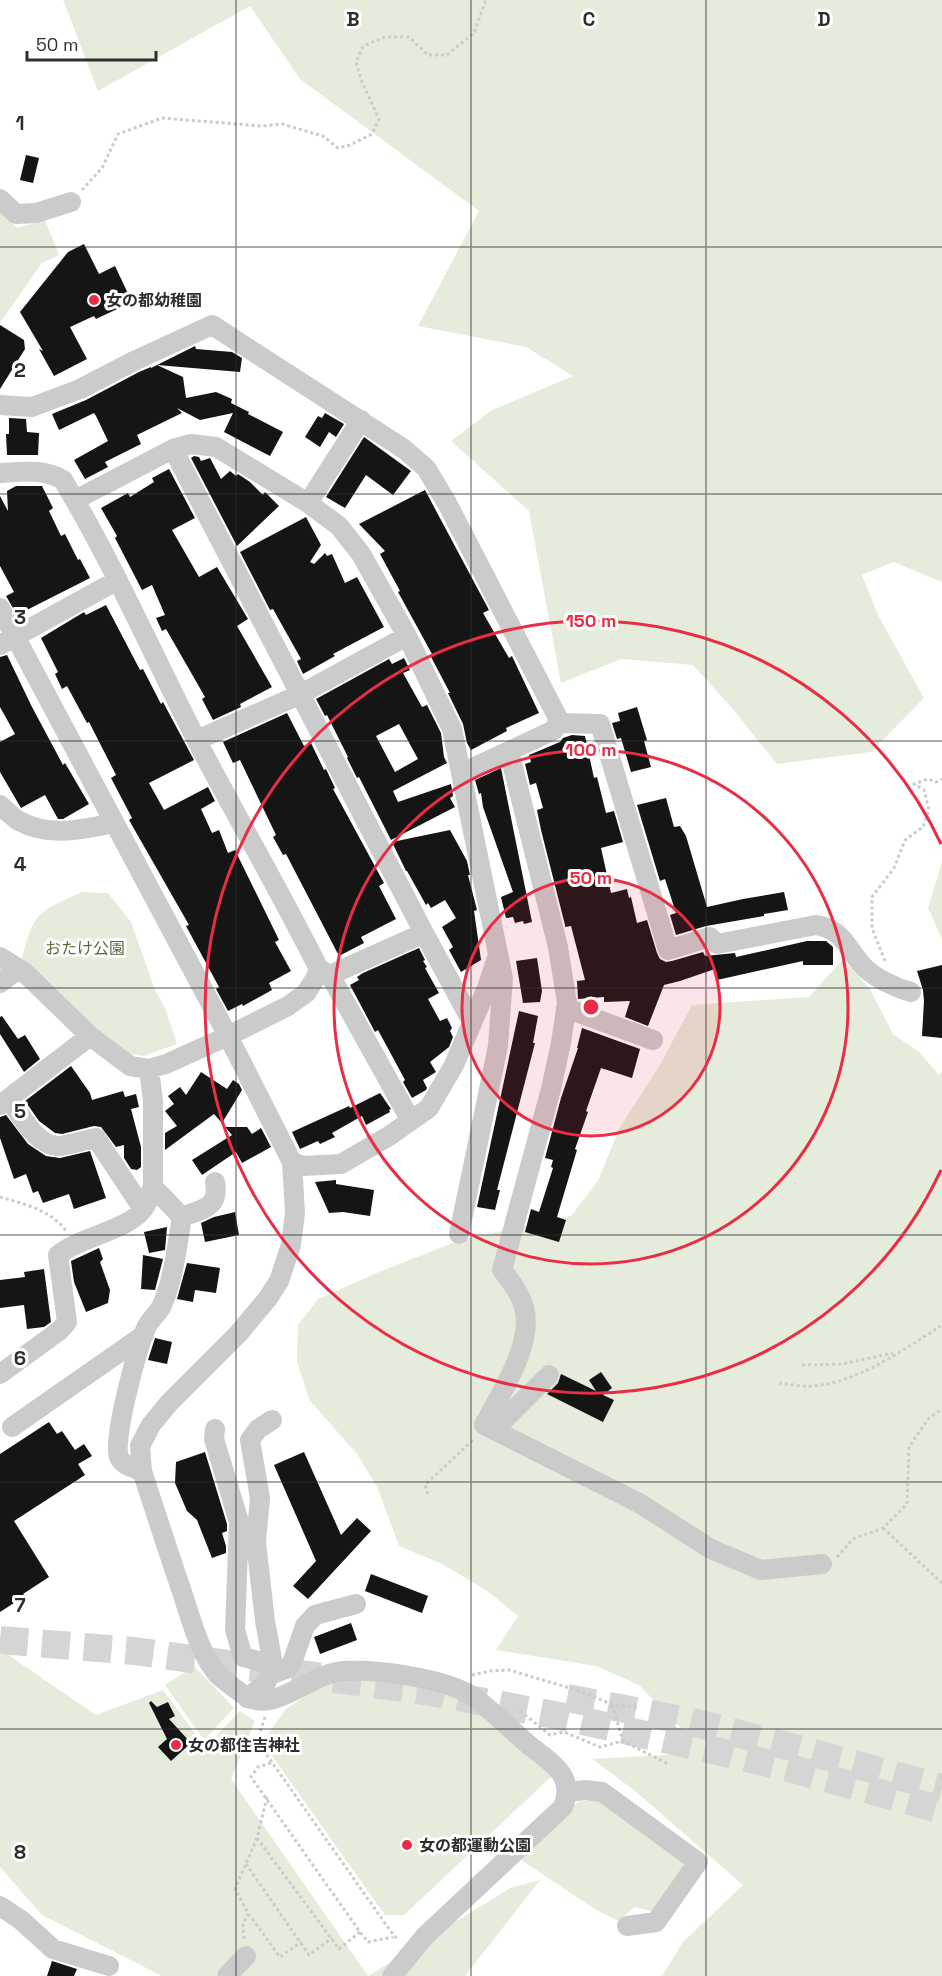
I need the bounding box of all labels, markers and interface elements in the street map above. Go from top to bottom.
text: B [346,6,360,32]
text: C [583,6,596,32]
text: D [817,6,831,32]
scale bar [27,24,156,62]
text: 50 m [36,33,78,56]
text: 1 [15,110,25,136]
place label: 女の都幼稚園 [106,290,202,311]
marker: 女の都幼稚園 [87,293,101,307]
text: 2 [14,357,26,383]
text: 3 [14,604,26,630]
text: 150 m [566,609,616,632]
text: 100 m [565,738,617,761]
text: 4 [14,851,27,877]
text: 50 m [570,866,612,889]
park label: おたけ公園 [45,938,125,959]
centre of rings [581,997,601,1017]
text: 5 [14,1098,26,1124]
text: 6 [14,1345,26,1371]
text: 7 [14,1592,26,1618]
place label: 女の都住吉神社 [188,1735,300,1756]
marker: 女の都住吉神社 [169,1738,183,1752]
place label: 女の都運動公園 [419,1835,531,1856]
marker: 女の都運動公園 [400,1838,414,1852]
text: 8 [14,1839,26,1865]

